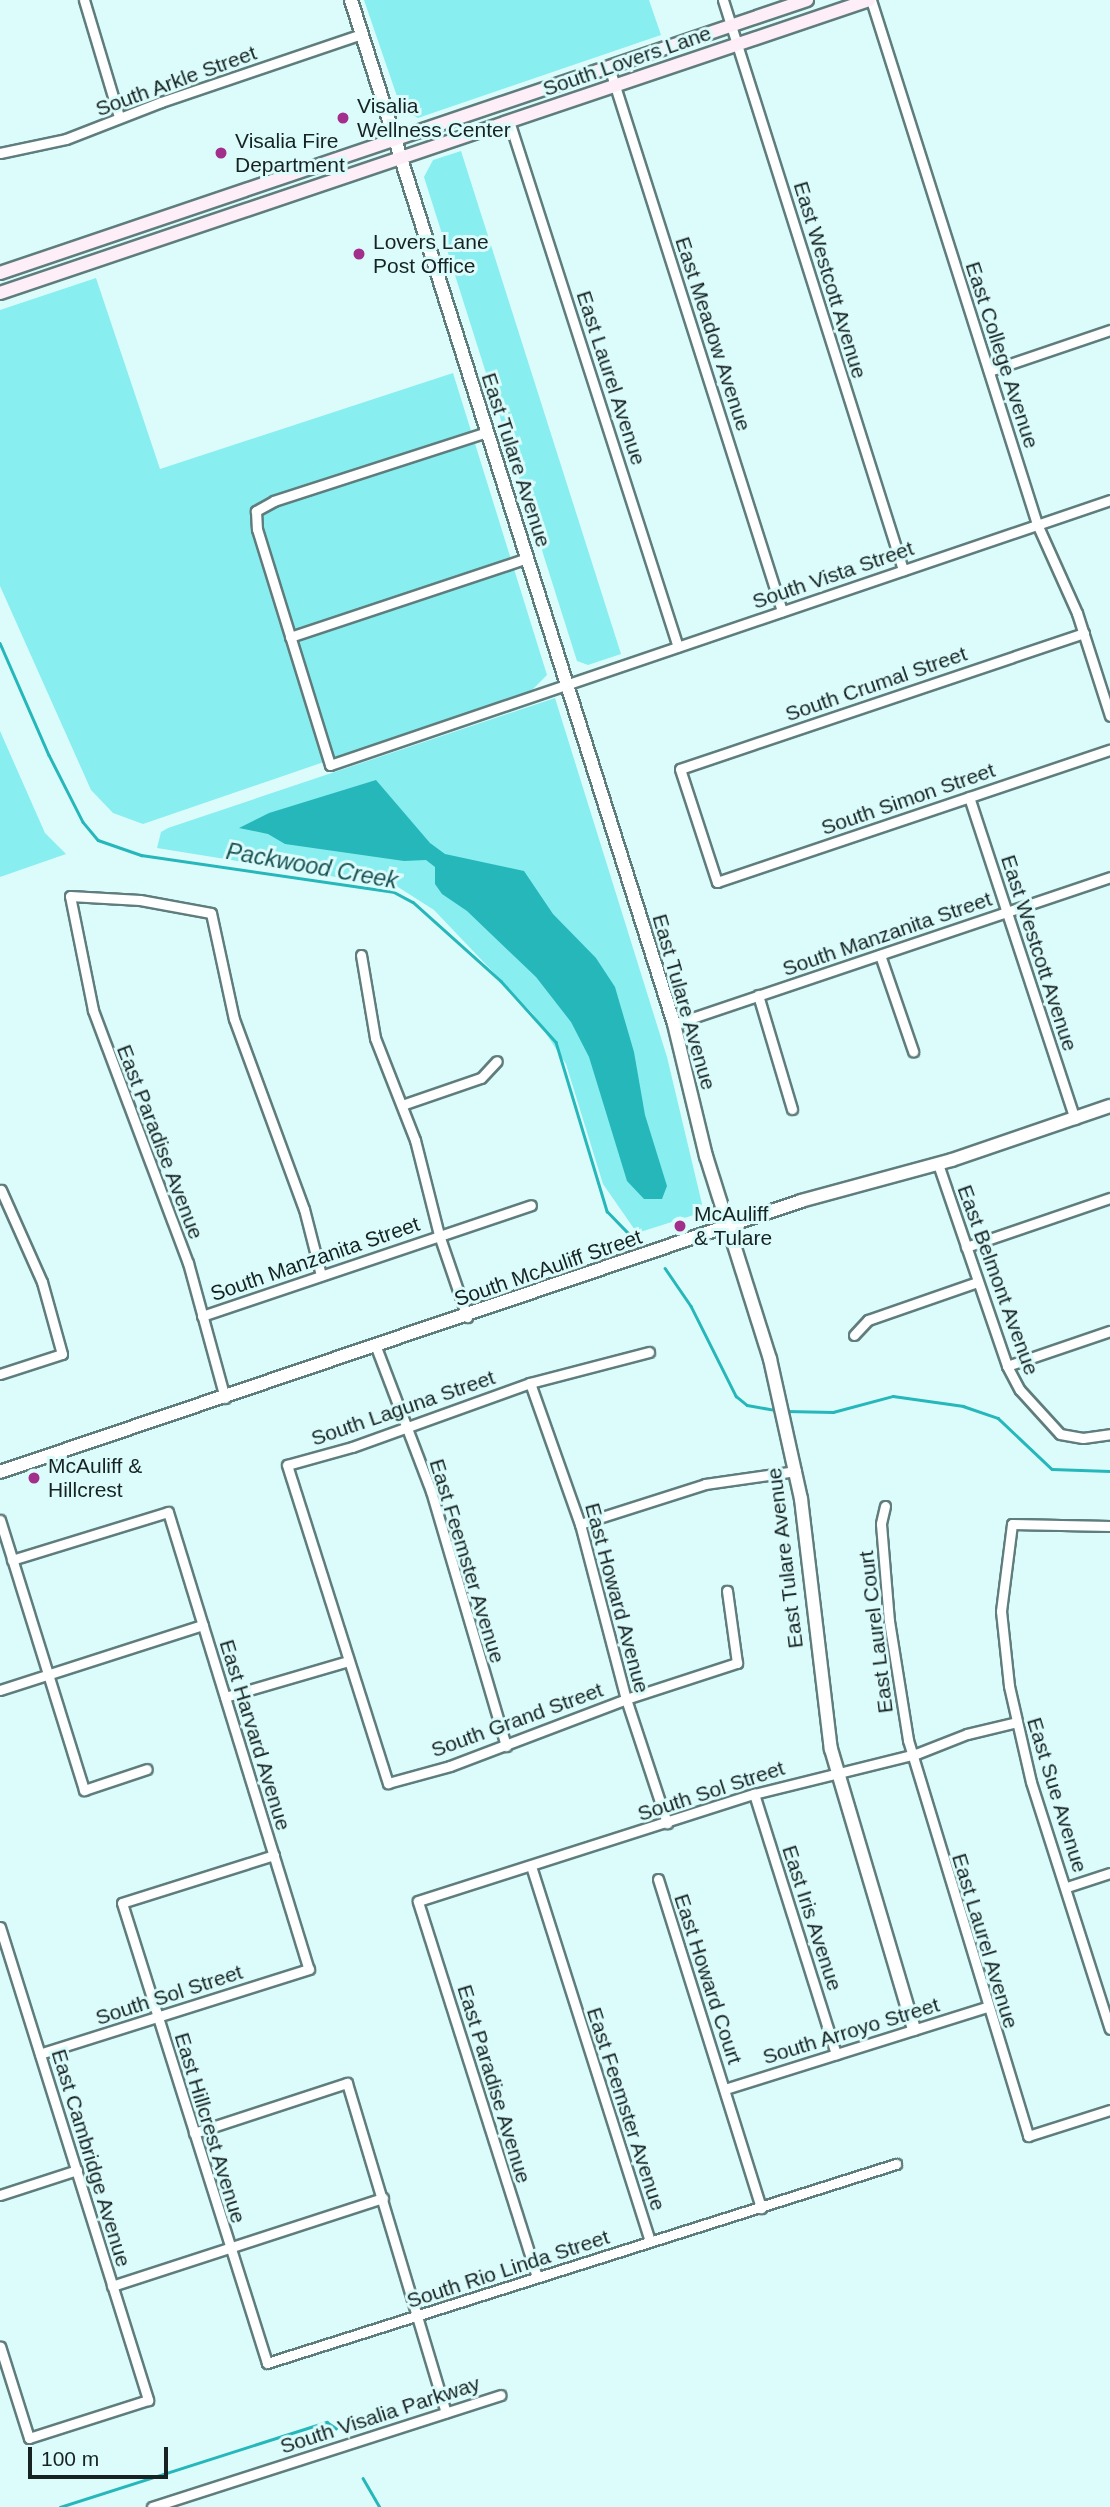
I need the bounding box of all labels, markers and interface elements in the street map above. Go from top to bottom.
street label: South Lovers Lane [540,20,714,102]
street label: South Arkle Street [92,40,260,122]
place label: Visalia Wellness Center [357,93,511,143]
marker: Visalia Wellness Center [335,110,351,126]
place label: Visalia Fire Department [235,128,345,178]
marker: Visalia Fire Department [213,145,229,161]
street label: East Westcott Avenue [788,178,872,382]
place label: Lovers Lane Post Office [373,229,489,279]
street label: East Meadow Avenue [670,233,756,435]
marker: Lovers Lane Post Office [351,246,367,262]
street label: East College Avenue [960,258,1044,452]
street label: East Laurel Avenue [571,287,651,469]
street label: East Tulare Avenue [476,369,556,551]
street label: South Vista Street [749,536,917,614]
street label: South Crumal Street [782,641,970,727]
street label: South Simon Street [818,757,998,841]
water label: Packwood Creek [224,837,400,895]
street label: East Westcott Avenue [995,851,1083,1055]
street label: South Manzanita Street [779,886,995,982]
street label: East Tulare Avenue [647,910,721,1094]
street label: East Paradise Avenue [111,1041,209,1243]
street label: East Belmont Avenue [952,1181,1044,1379]
place label: McAuliff & Tulare [694,1201,773,1251]
street label: South Manzanita Street [207,1211,423,1307]
marker: McAuliff & Tulare [672,1218,688,1234]
street label: South McAuliff Street [451,1224,645,1312]
street label: South Laguna Street [308,1365,498,1451]
place label: McAuliff & Hillcrest [48,1453,142,1503]
street label: East Feemster Avenue [424,1455,510,1667]
street label: East Tulare Avenue [761,1466,809,1650]
marker: McAuliff & Hillcrest [26,1470,42,1486]
street label: East Howard Avenue [579,1500,655,1696]
street label: East Laurel Court [854,1549,898,1715]
street label: East Harvard Avenue [214,1636,296,1834]
street label: South Grand Street [428,1677,606,1763]
street label: East Sue Avenue [1021,1714,1093,1876]
street label: South Sol Street [634,1755,788,1827]
street label: East Iris Avenue [776,1842,848,1994]
street label: East Laurel Avenue [946,1850,1024,2032]
street label: East Howard Court [669,1891,747,2067]
street label: South Sol Street [92,1959,246,2031]
street label: East Paradise Avenue [452,1981,536,2187]
street label: South Arroyo Street [759,1992,943,2070]
street label: East Feemster Avenue [581,2004,671,2214]
street label: East Hillcrest Avenue [169,2029,251,2227]
street label: East Cambridge Avenue [46,2046,136,2270]
street label: South Rio Linda Street [404,2224,612,2314]
street label: South Visalia Parkway [277,2371,483,2459]
scale bar [32,2434,172,2478]
text: 100 m [41,2447,99,2470]

